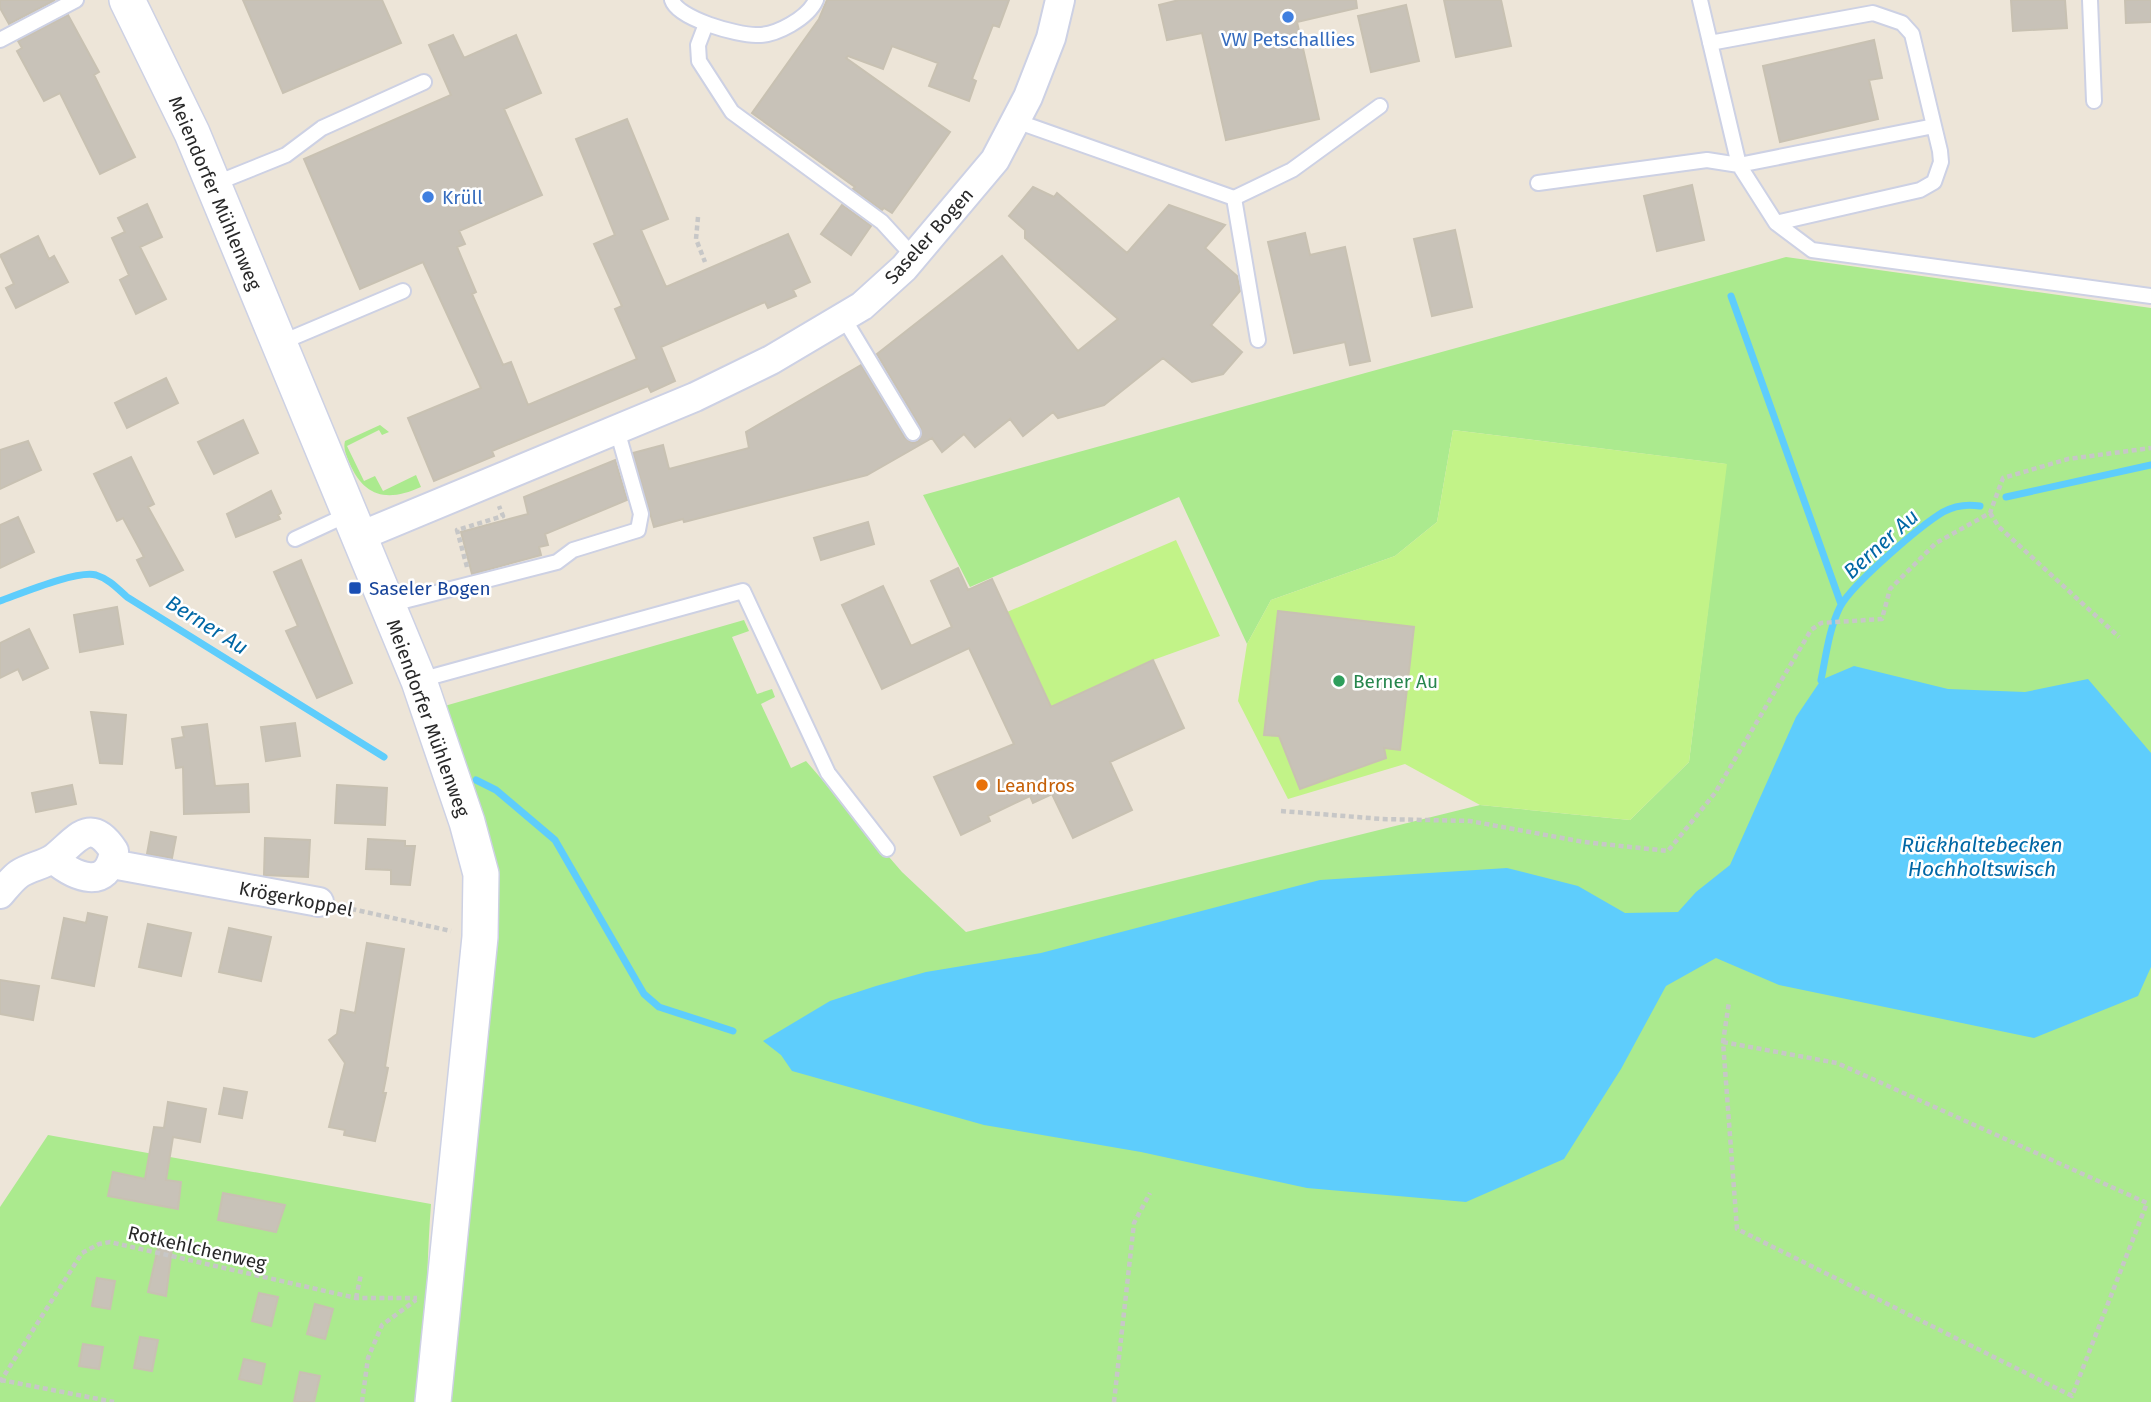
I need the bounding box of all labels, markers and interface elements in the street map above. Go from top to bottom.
marker: VW Petschallies [1280,9,1296,25]
place label: VW Petschallies [1221,28,1355,51]
street label: Meiendorfer Mühlenweg [164,93,266,294]
street label: Saseler Bogen [880,183,978,289]
place label: Krüll [442,186,483,209]
marker: Krüll [420,189,436,205]
water label: Berner Au [1838,504,1924,584]
place label: Saseler Bogen [369,577,491,600]
marker: Saseler Bogen [347,580,363,596]
water label: Berner Au [161,590,253,660]
street label: Meiendorfer Mühlenweg [382,616,474,820]
place label: Berner Au [1353,670,1438,693]
marker: Berner Au [1331,673,1347,689]
place label: Leandros [996,774,1075,797]
marker: Leandros [974,777,990,793]
water label: Rückhaltebecken Hochholtswisch [1901,832,2063,882]
street label: Krögerkoppel [237,877,355,921]
street label: Rotkehlchenweg [126,1221,269,1275]

